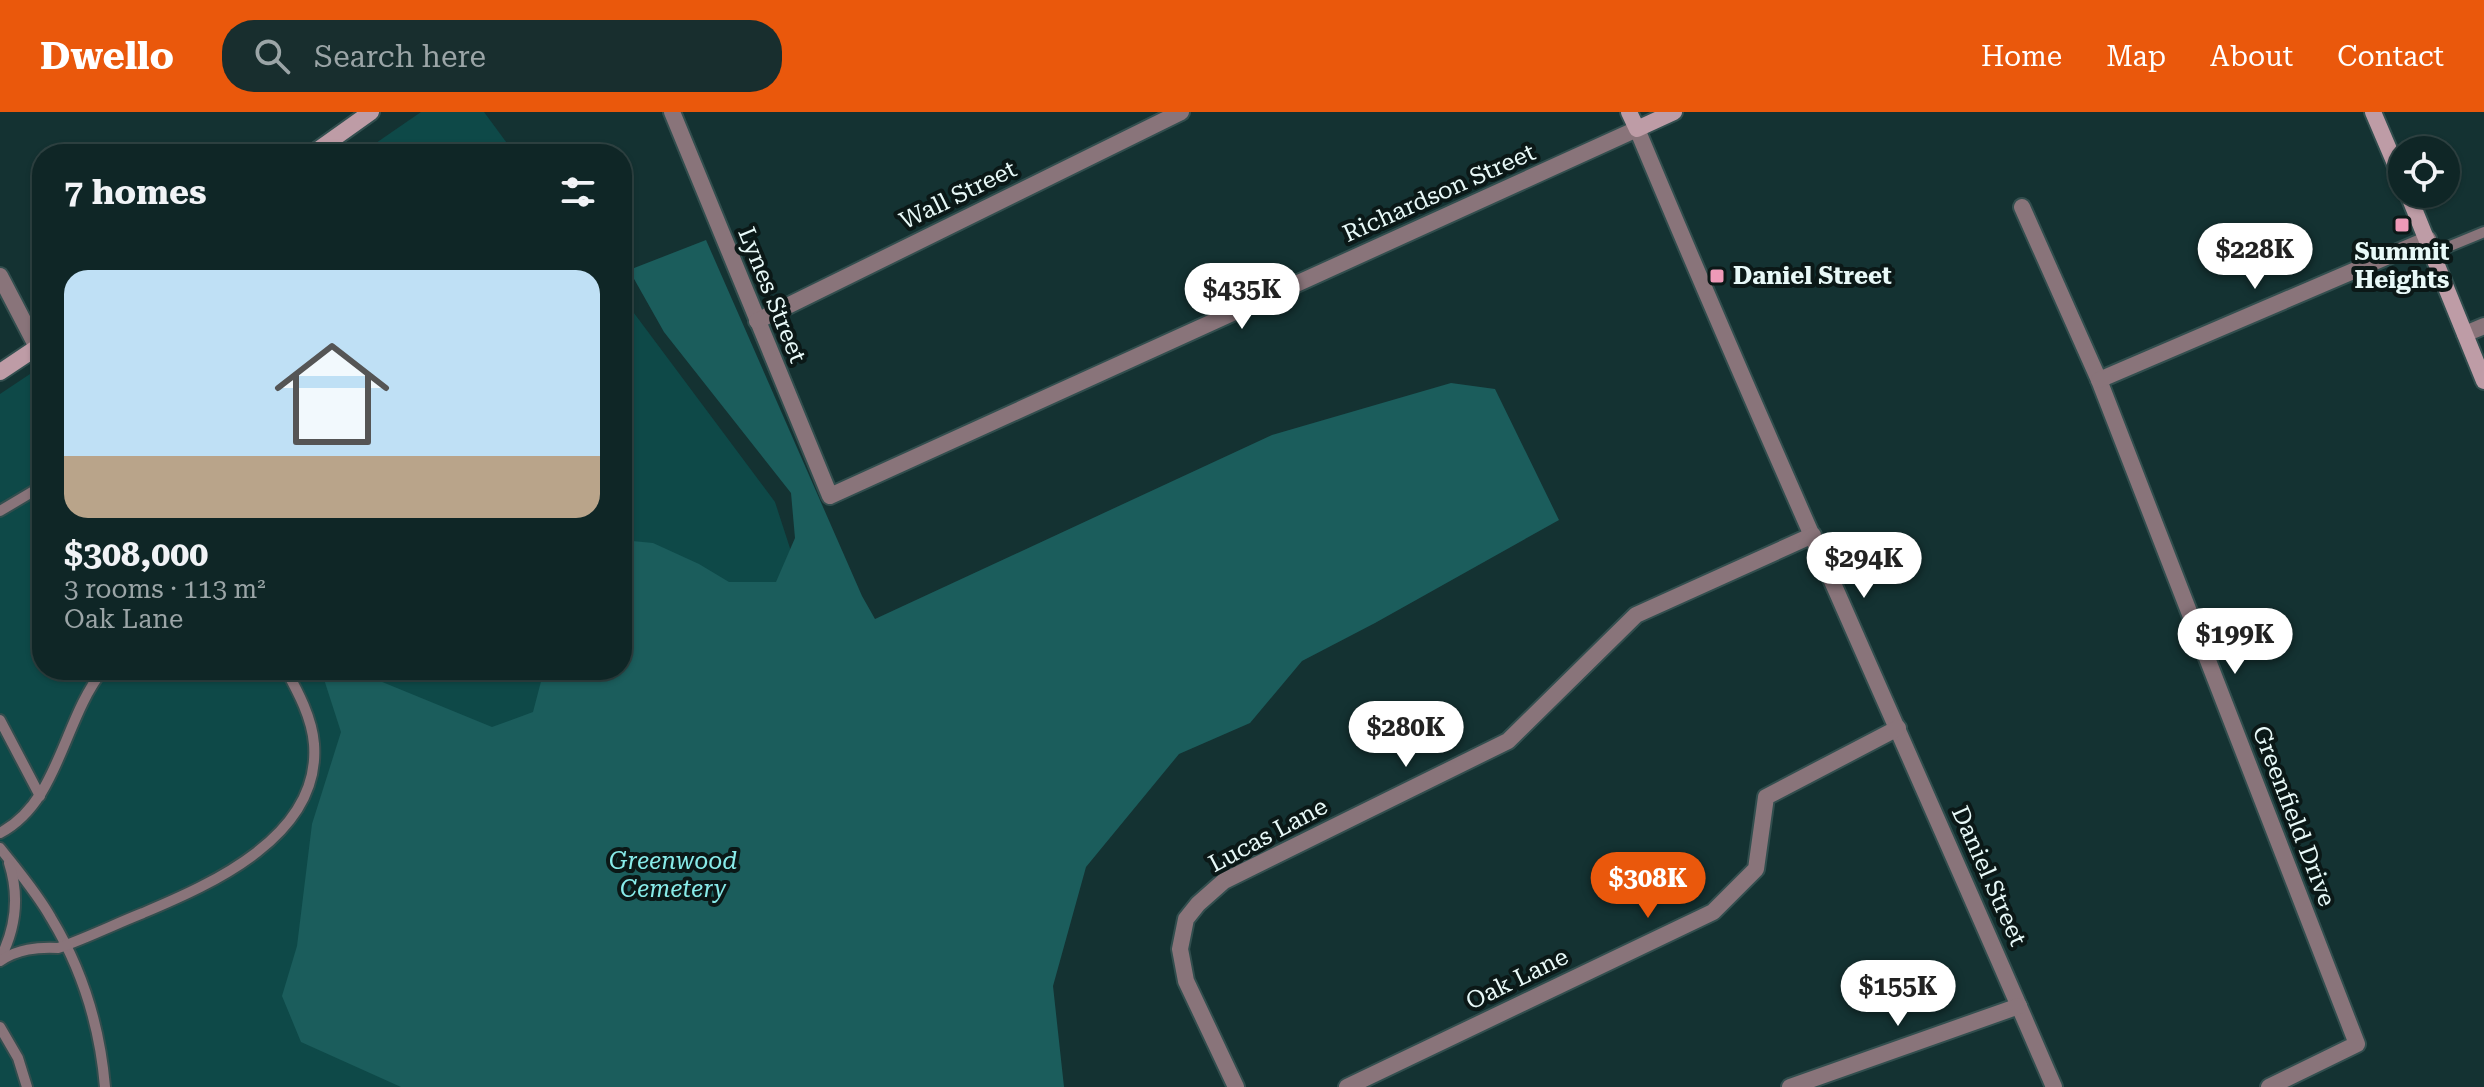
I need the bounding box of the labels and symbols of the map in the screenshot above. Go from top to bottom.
street label: Richardson Street [1338,138,1540,248]
street label: Wall Street [895,155,1021,235]
marker: Summit Heights [2393,216,2411,234]
street label: Lynes Street [732,223,812,367]
pin: $228K [2199,223,2311,291]
place label: Summit Heights [2354,238,2450,294]
place label: Daniel Street [1733,262,1892,290]
pin: $435K [1186,263,1298,331]
marker: Daniel Street [1708,267,1726,285]
pin: $294K [1808,532,1920,600]
pin: $199K [2179,608,2291,676]
pin: $280K [1350,701,1462,769]
street label: Greenfield Drive [2247,722,2341,910]
street label: Lucas Lane [1204,792,1332,878]
street label: Daniel Street [1946,802,2032,950]
park label: Greenwood Cemetery [609,847,737,903]
pin: $308K [1592,852,1704,920]
street label: Oak Lane [1461,942,1573,1016]
pin: $155K [1842,960,1954,1028]

